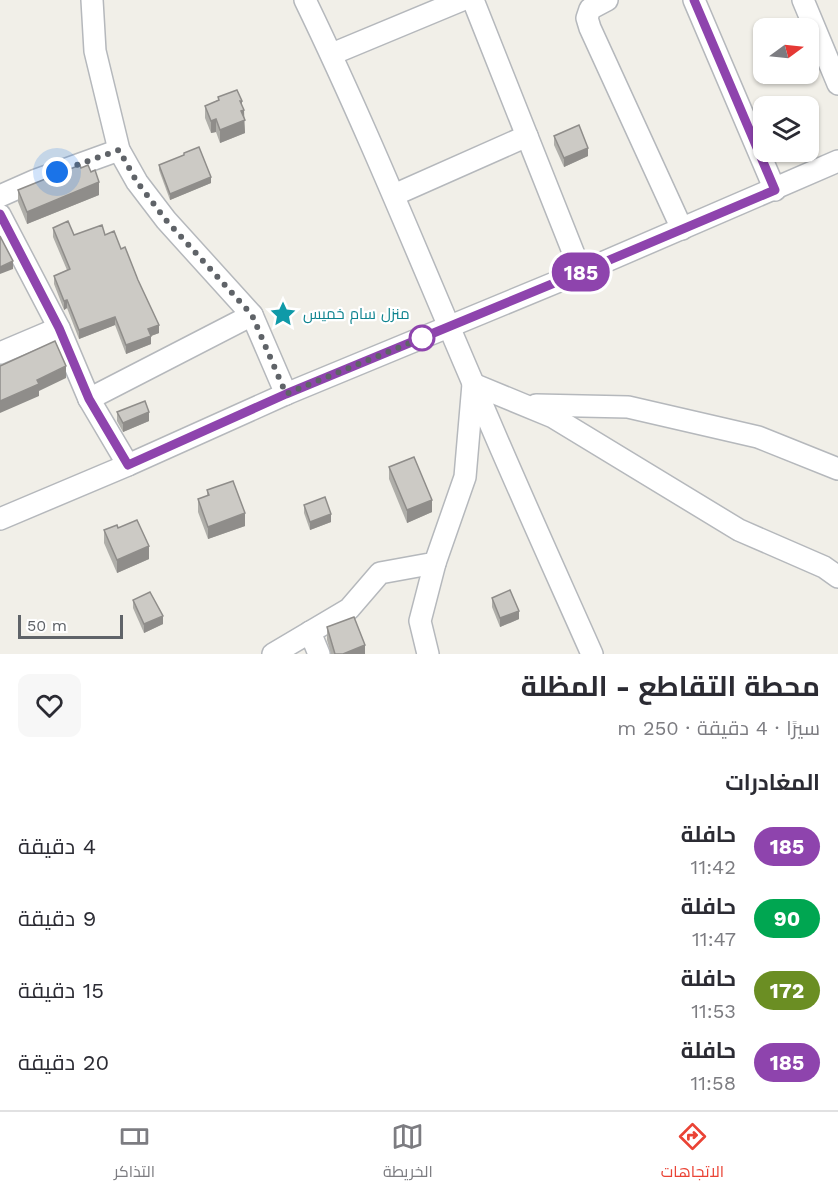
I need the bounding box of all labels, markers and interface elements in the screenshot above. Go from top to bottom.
north arrow [753,18,819,84]
map controls [753,18,819,162]
button: layers [753,96,819,162]
your location [42,157,72,187]
line badge: 185 [546,252,616,292]
text: 185 [564,260,598,285]
place icon: منزل سام خميس [268,299,298,329]
place label: منزل سام خميس [303,305,410,324]
unlabelled marker [409,325,435,351]
scale bar [18,612,123,640]
text: 50 m [27,616,67,635]
text: محطة التقاطع - المظلة [521,670,820,703]
button: heart [18,674,81,737]
text: سيرًا · 4 دقيقة · 250 m [617,716,820,740]
text: المغادرات [725,770,820,795]
text: حافلة [681,822,736,847]
text: 4 دقيقة [18,834,96,859]
text: 185 [770,834,804,859]
text: 11:42 [691,855,736,879]
text: حافلة [681,894,736,919]
text: 9 دقيقة [18,906,96,931]
text: 90 [774,906,800,931]
text: 11:47 [692,927,736,951]
text: حافلة [681,966,736,991]
text: 15 دقيقة [18,978,104,1003]
text: 172 [770,978,804,1003]
text: 11:53 [691,999,736,1023]
text: حافلة [681,1038,736,1063]
text: 20 دقيقة [18,1050,109,1075]
text: 185 [770,1050,804,1075]
text: 11:58 [691,1071,736,1095]
tab: التذاكر [114,1120,155,1186]
tab: الخريطة [383,1120,433,1186]
tab: الاتجاهات [661,1120,724,1186]

